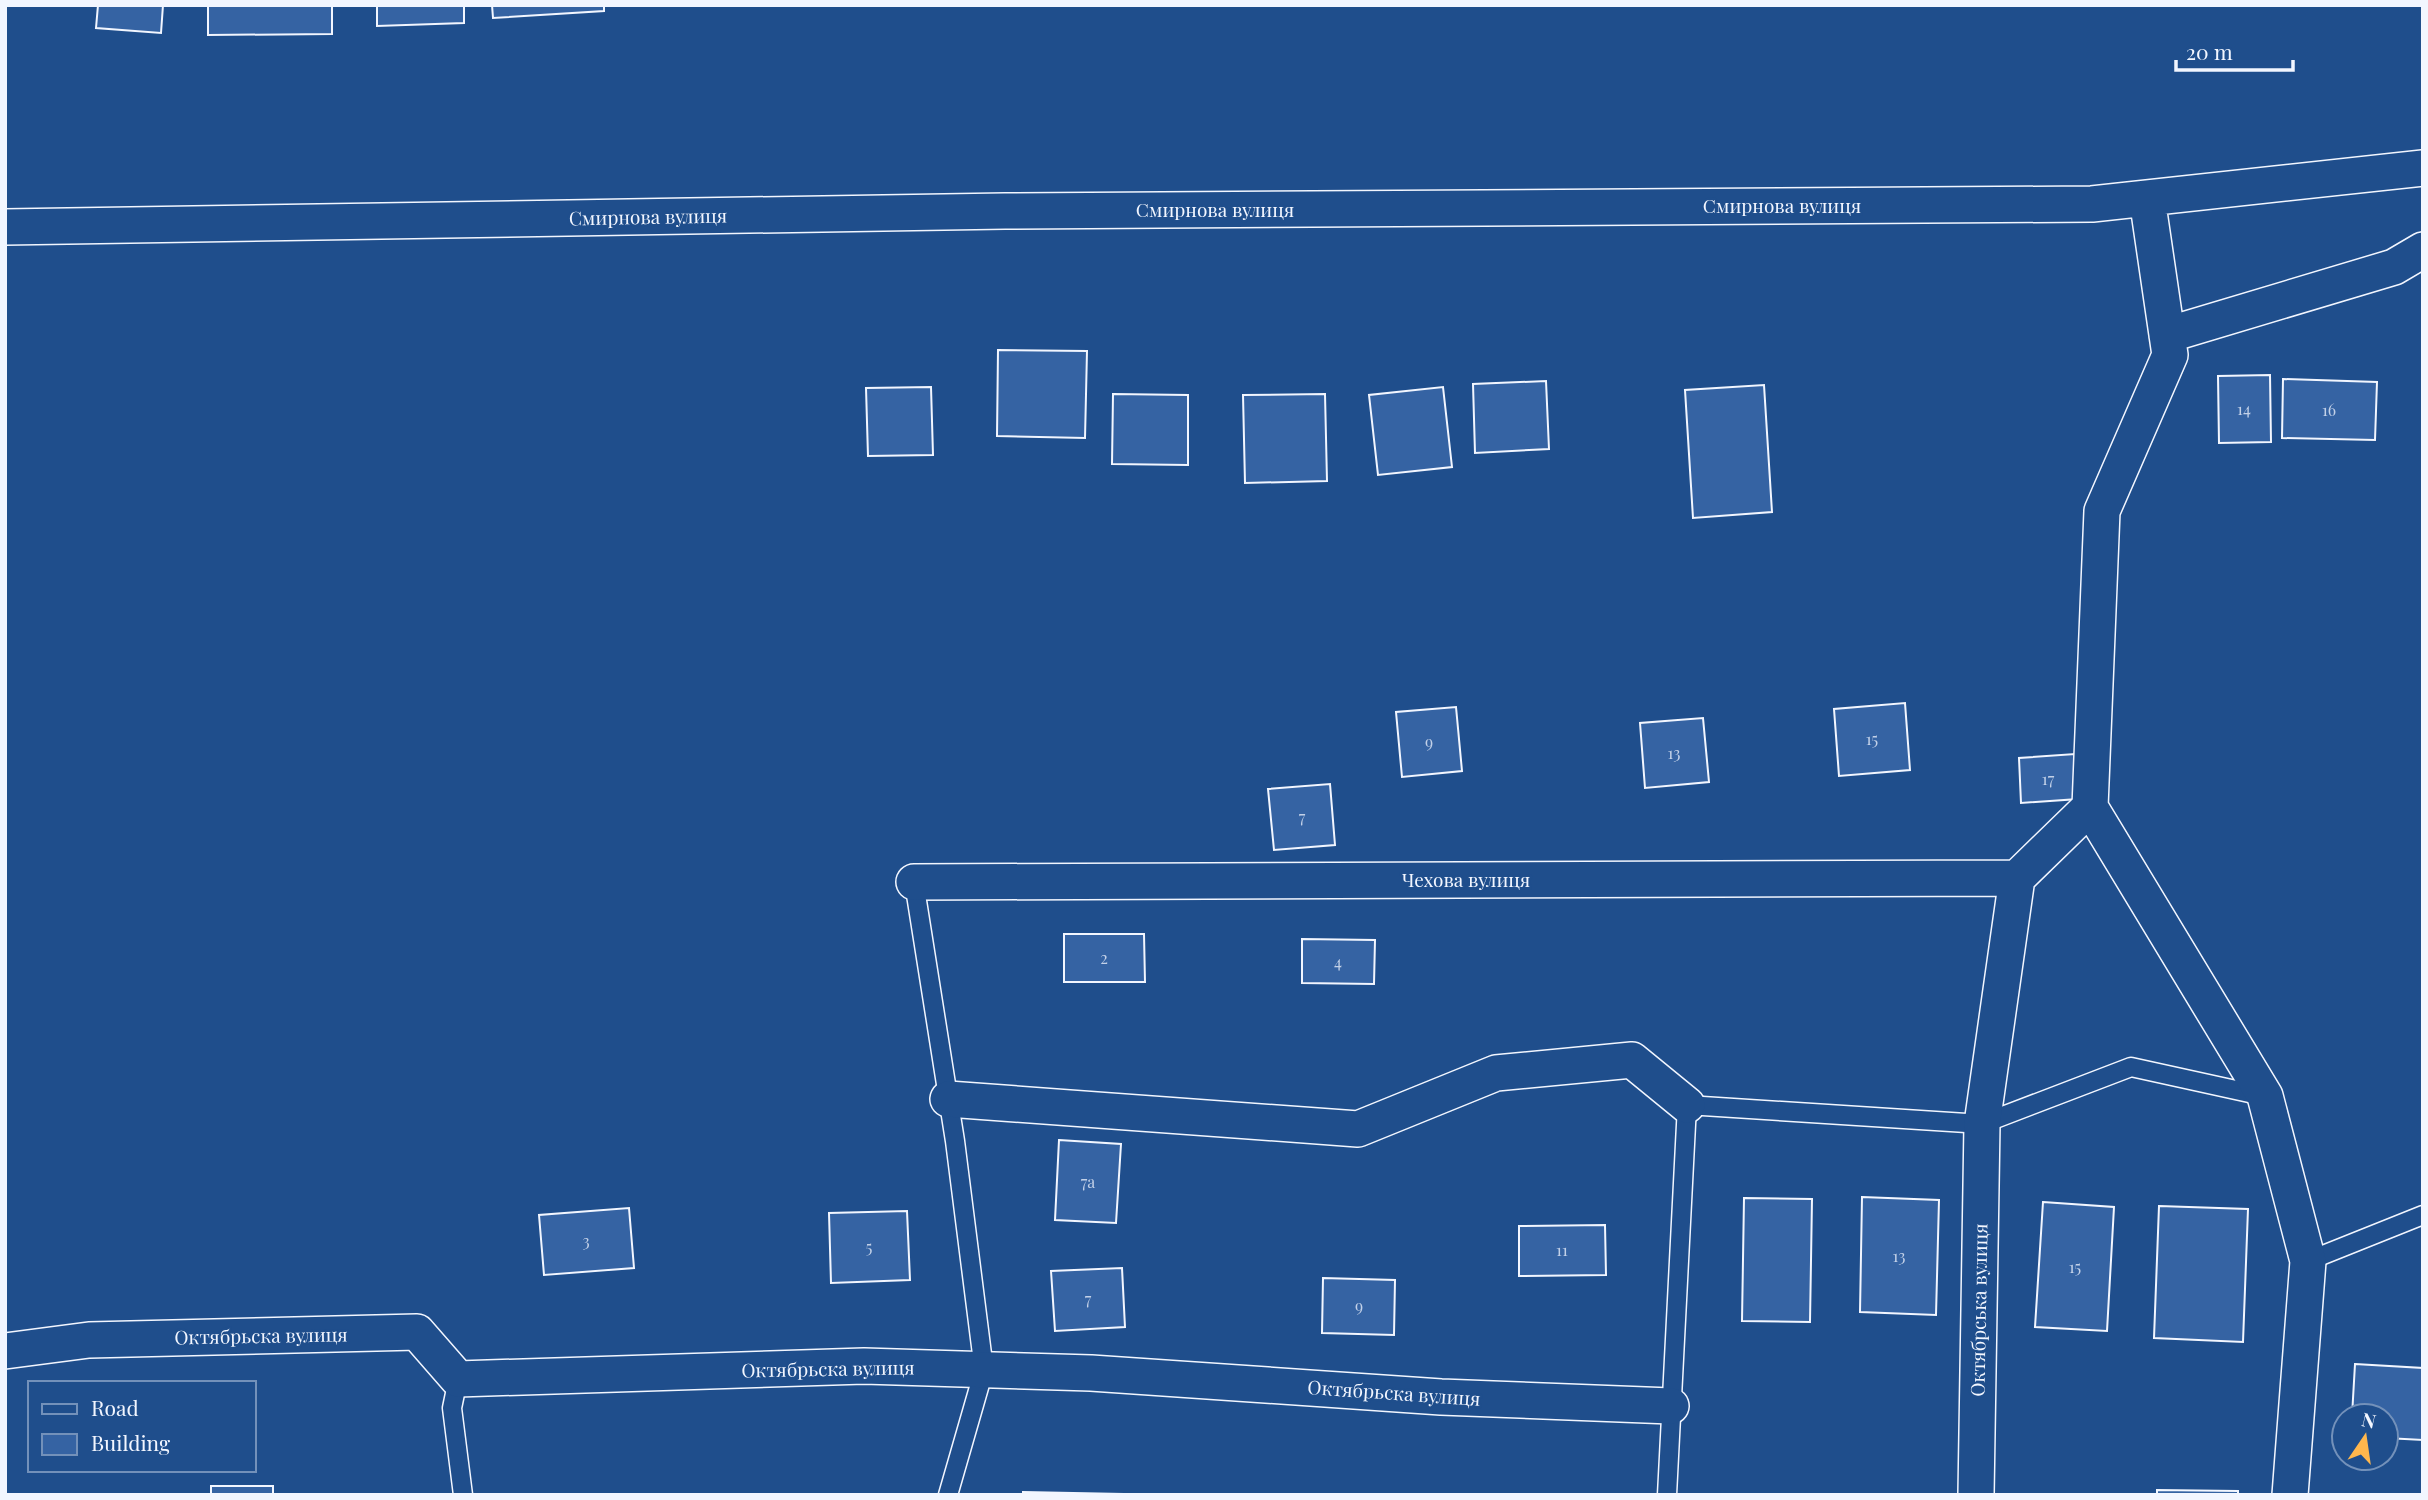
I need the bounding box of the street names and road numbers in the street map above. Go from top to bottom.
street label: Смирнова вулиця [1703,192,1861,218]
street label: Смирнова вулиця [1136,196,1294,222]
street label: Смирнова вулиця [569,202,727,230]
street label: Чехова вулиця [1402,866,1530,892]
street label: Октябрська вулиця [1963,1223,1993,1397]
street label: Октябрьска вулиця [174,1320,348,1350]
street label: Октябрьска вулиця [741,1353,915,1383]
street label: Октябрьска вулиця [1307,1373,1481,1411]

